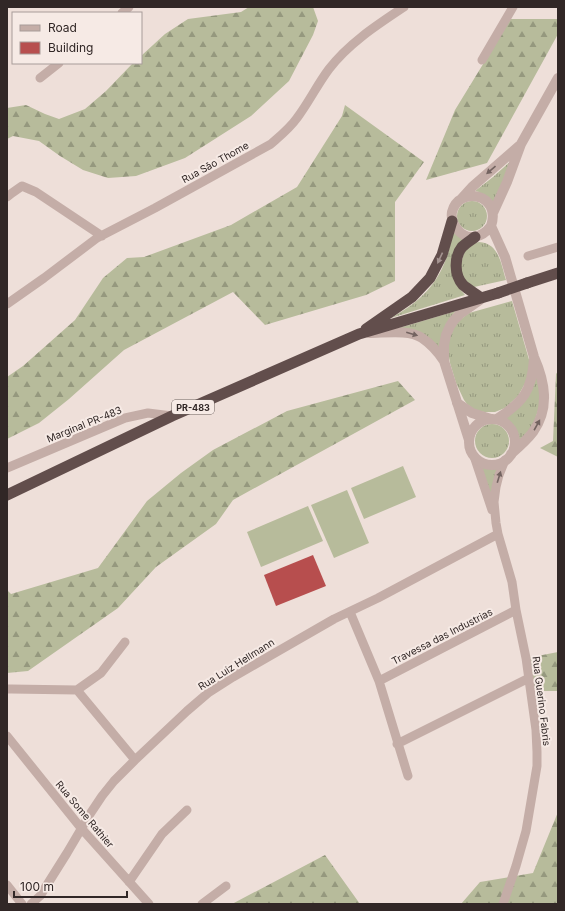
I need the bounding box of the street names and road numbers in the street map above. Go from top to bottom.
street label: Rua São Thome [179,139,251,185]
road number: PR-483 [172,400,214,414]
street label: Marginal PR-483 [45,403,123,445]
street label: Travessa das Industrias [390,605,494,667]
street label: Rua Luiz Hellmann [196,636,276,692]
street label: Rua Guerino Fabris [531,656,553,746]
street label: Rua Some Rathier [53,778,117,850]

